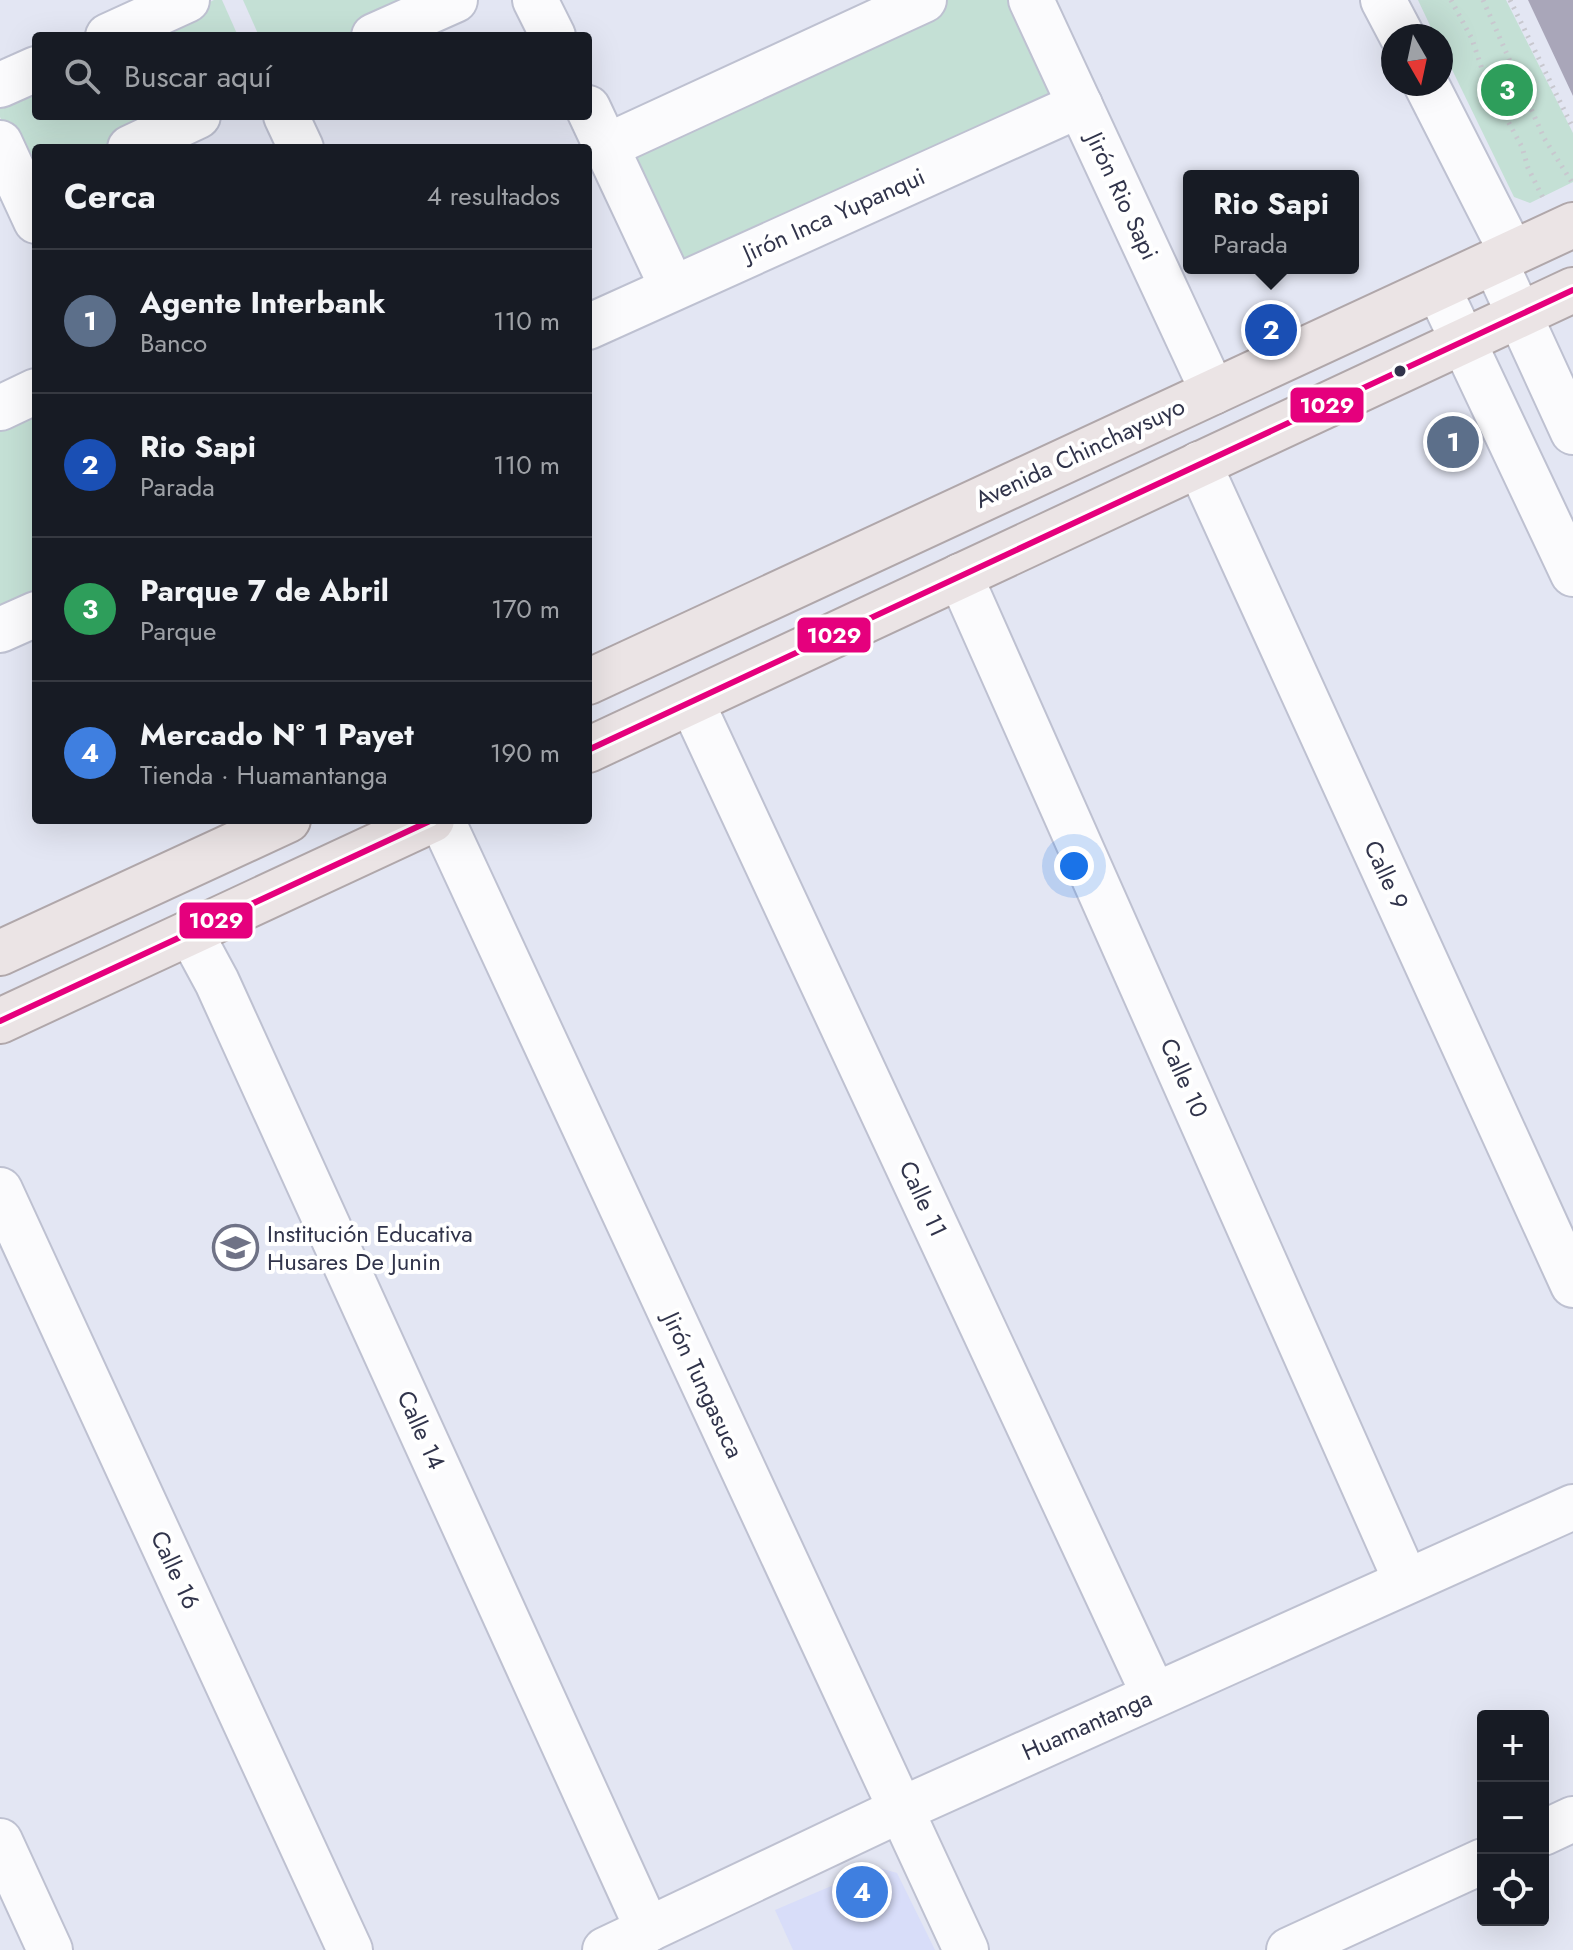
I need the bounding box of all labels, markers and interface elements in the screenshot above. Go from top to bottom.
north arrow [1381,24,1453,96]
search box [32,32,592,120]
icon: search [60,54,104,98]
text: Buscar aquí [124,55,272,98]
pin: 3 [1481,60,1533,120]
street label: Jirón Rio Sapi [1076,123,1167,265]
street label: Jirón Inca Yupanqui [734,159,930,272]
popup [1183,170,1359,274]
text: Cerca [64,172,156,221]
text: 4 resultados [427,177,560,215]
text: Rio Sapi [1213,182,1329,225]
text: Parada [1213,225,1288,263]
text: Agente Interbank [140,281,386,324]
pin: 2 [1245,300,1297,360]
text: 1 [83,302,97,340]
text: 110 m [493,302,560,340]
text: Banco [140,324,207,362]
unlabelled marker [1392,363,1408,379]
line badge: 1029 [1289,386,1365,424]
street label: Avenida Chinchaysuyo [969,389,1190,517]
text: 1029 [1300,389,1354,421]
pin: 1 [1427,412,1479,472]
text: Rio Sapi [140,425,256,468]
text: 2 [81,446,99,484]
text: 110 m [493,446,560,484]
text: Parada [140,468,215,506]
text: Parque 7 de Abril [140,569,389,612]
text: 3 [82,590,98,628]
text: 170 m [491,590,560,628]
text: Parque [140,612,216,650]
line badge: 1029 [796,616,872,654]
text: 1029 [807,619,861,651]
text: Mercado N° 1 Payet [140,713,414,756]
text: 4 [81,734,99,772]
text: 190 m [490,734,560,772]
text: Tienda · Huamantanga [140,756,388,794]
street label: Calle 9 [1355,835,1418,915]
your location [1054,846,1094,886]
line badge: 1029 [178,901,254,940]
text: 1029 [189,904,243,936]
street label: Calle 10 [1151,1032,1217,1123]
street label: Calle 11 [891,1155,956,1243]
place label: Institución Educativa Husares De Junin [267,1216,473,1279]
school or university icon: Institución Educativa Husares De Junin [212,1224,260,1272]
street label: Jirón Tungasuca [653,1303,753,1464]
street label: Calle 14 [389,1385,454,1475]
street label: Calle 16 [142,1525,209,1615]
street label: Huamantanga [1016,1680,1158,1769]
map controls [1477,1710,1549,1926]
button: + [1477,1710,1549,1782]
button: − [1477,1782,1549,1854]
button: locate [1477,1854,1549,1926]
pin: 4 [836,1862,888,1922]

